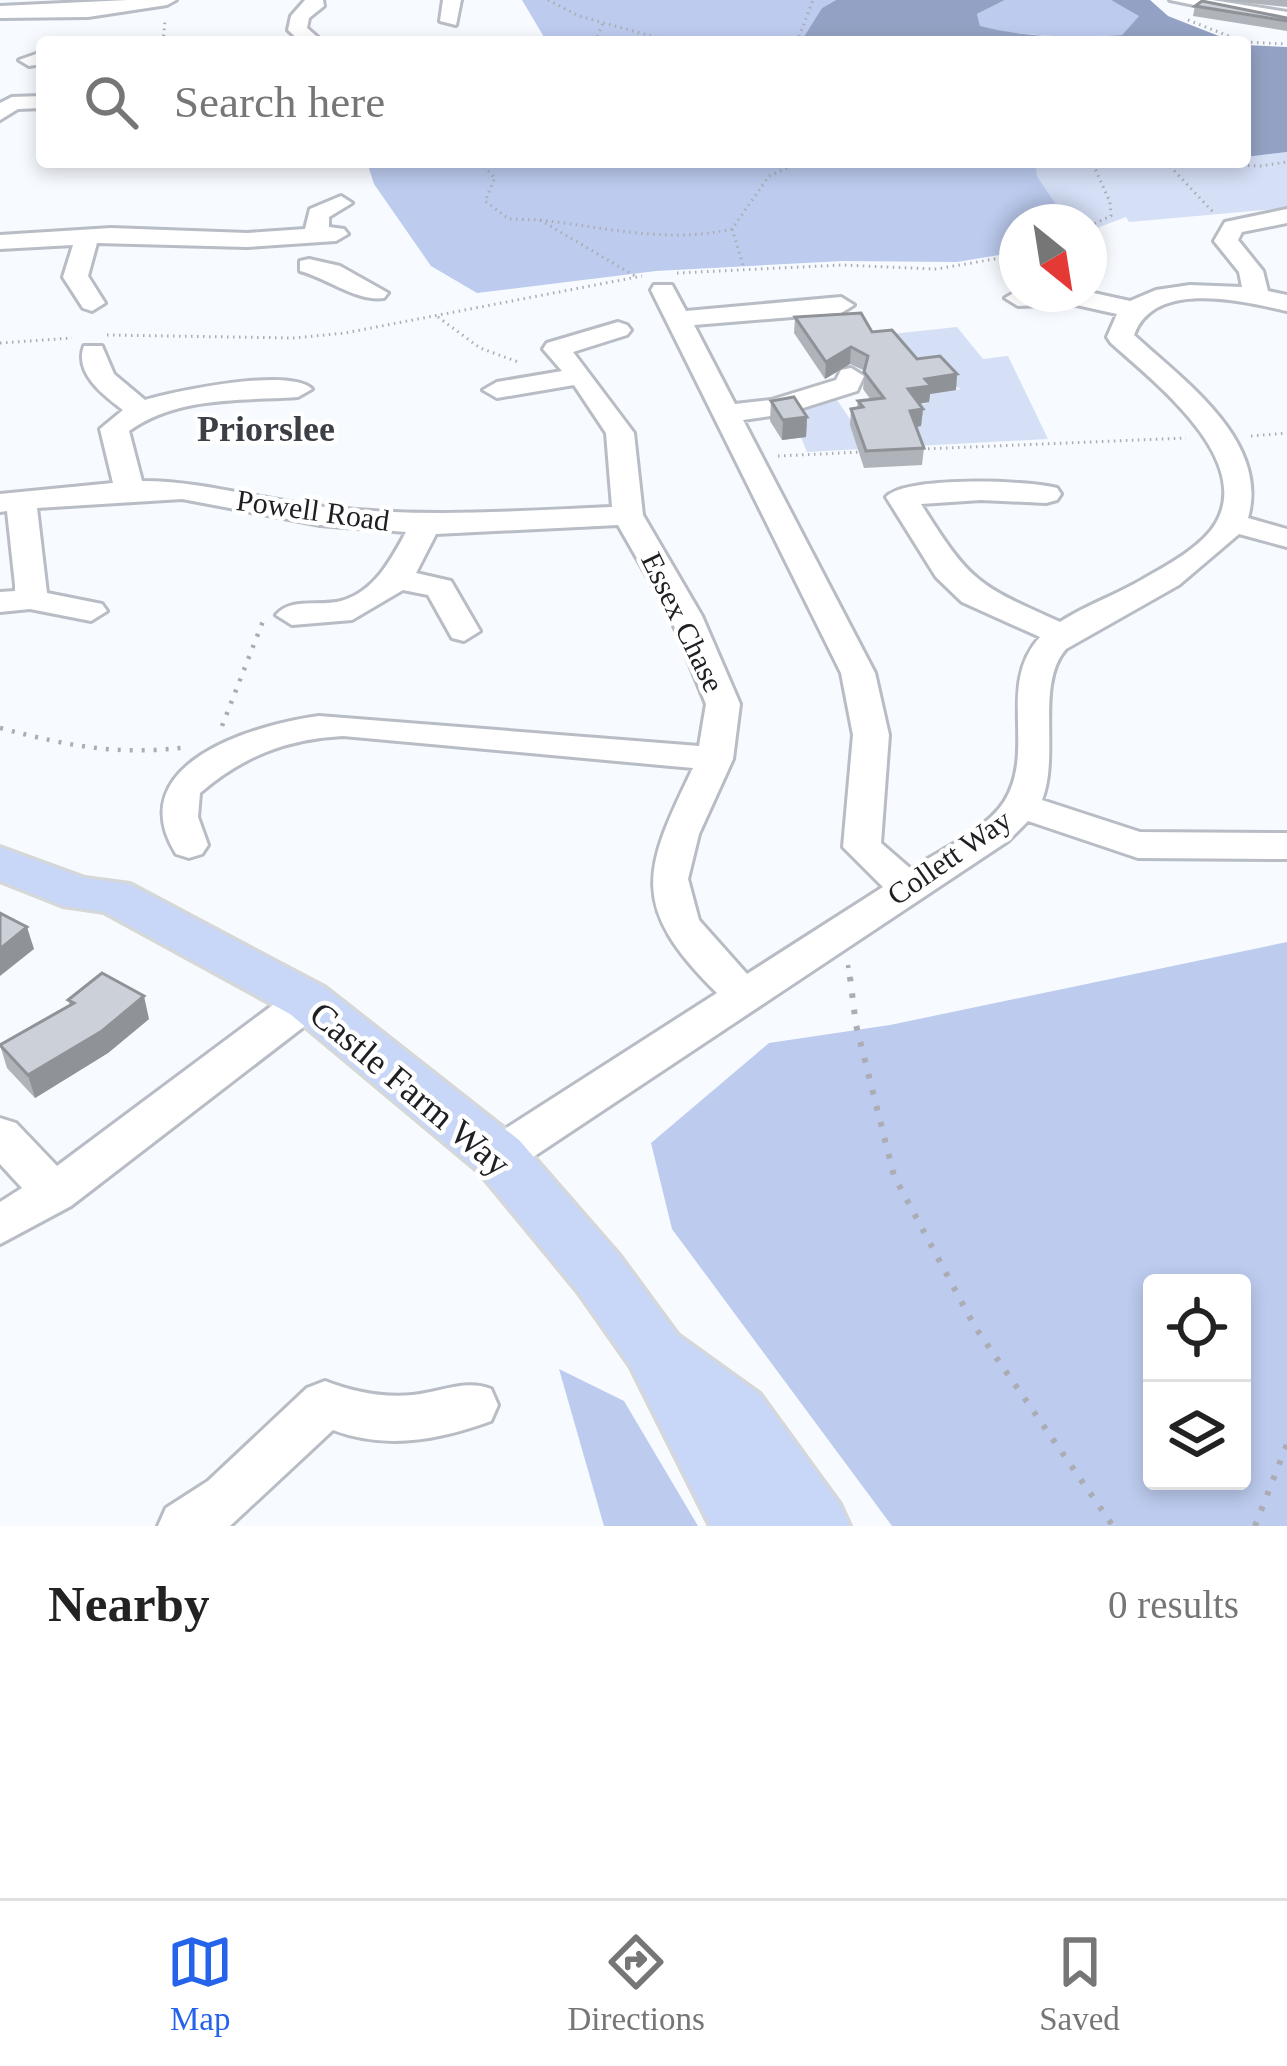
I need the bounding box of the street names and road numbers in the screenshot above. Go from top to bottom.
street label: Powell Road [234,483,392,537]
street label: Essex Chase [635,547,731,697]
street label: Collett Way [881,803,1017,911]
street label: Castle Farm Way [302,994,518,1184]

